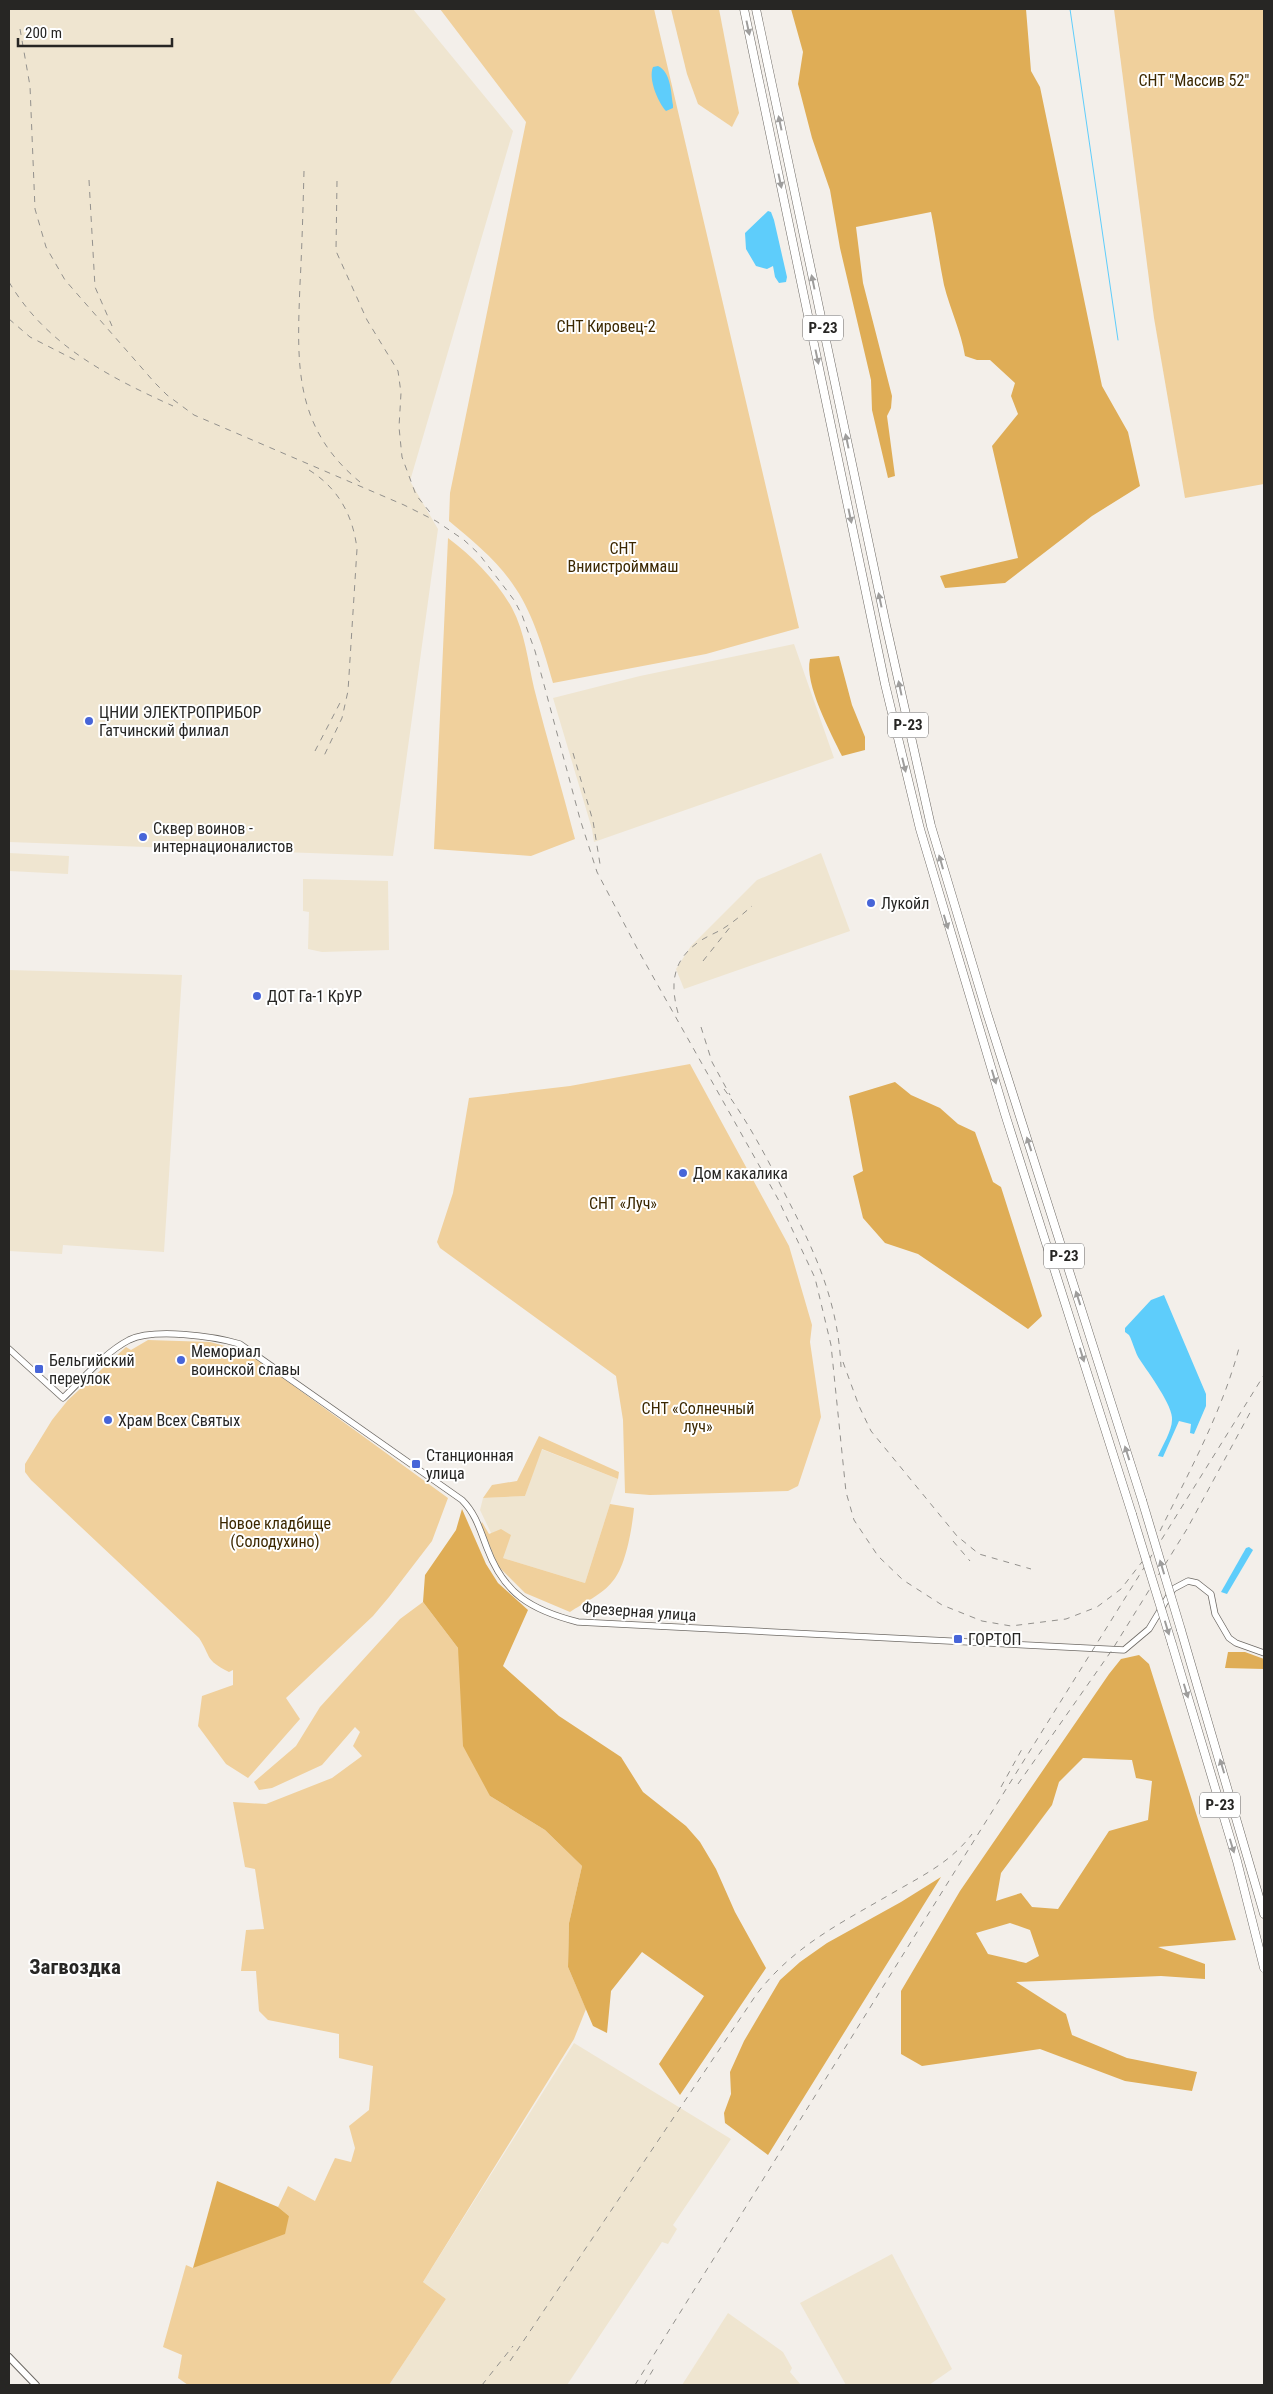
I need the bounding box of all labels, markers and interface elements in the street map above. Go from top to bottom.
scale bar [18,15,171,47]
one-way arrow [744,20,752,36]
text: 200 m [25,24,62,42]
park label: СНТ "Массив 52" [1139,71,1249,90]
one-way arrow [775,114,783,130]
one-way arrow [776,173,784,189]
one-way arrow [809,274,817,289]
road number: Р-23 [803,316,843,340]
park label: СНТ Кировец-2 [556,317,656,336]
one-way arrow [813,349,821,365]
one-way arrow [843,433,851,448]
one-way arrow [846,508,854,523]
park label: СНТ Вниистройммаш [567,539,679,576]
one-way arrow [876,591,884,607]
one-way arrow [896,680,904,695]
place label: ЦНИИ ЭЛЕКТРОПРИБОР Гатчинский филиал [99,703,262,740]
road number: Р-23 [888,712,928,738]
marker: ЦНИИ ЭЛЕКТРОПРИБОР Гатчинский филиал [83,715,95,727]
one-way arrow [900,758,908,773]
place label: Сквер воинов - интернационалистов [153,819,293,856]
marker: Сквер воинов - интернационалистов [137,831,149,843]
one-way arrow [937,855,945,870]
place label: Лукойл [881,894,929,913]
marker: Лукойл [865,897,877,909]
one-way arrow [943,915,951,930]
place label: ДОТ Га-1 КрУР [267,987,362,1006]
marker: ДОТ Га-1 КрУР [251,990,263,1002]
one-way arrow [991,1070,999,1085]
one-way arrow [1024,1136,1032,1151]
place label: Дом какалика [693,1164,788,1183]
marker: Дом какалика [677,1167,689,1179]
park label: СНТ «Луч» [589,1194,657,1213]
road number: Р-23 [1044,1244,1084,1268]
one-way arrow [1073,1291,1081,1306]
place label: Мемориал воинской славы [191,1342,300,1379]
one-way arrow [1079,1348,1087,1363]
place label: Бельгийский переулок [49,1351,135,1388]
marker: Мемориал воинской славы [175,1354,187,1366]
marker: Бельгийский переулок [33,1363,45,1375]
park label: СНТ «Солнечный луч» [642,1399,754,1436]
place label: Храм Всех Святых [118,1411,240,1430]
marker: Храм Всех Святых [102,1414,114,1426]
place label: Станционная улица [426,1446,514,1483]
one-way arrow [1123,1446,1130,1461]
marker: Станционная улица [410,1458,422,1470]
park label: Новое кладбище (Солодухино) [219,1514,331,1551]
one-way arrow [1157,1559,1165,1574]
street label: Фрезерная улица [581,1598,697,1625]
one-way arrow [1163,1620,1171,1635]
place label: ГОРТОП [968,1630,1021,1649]
marker: ГОРТОП [952,1633,964,1645]
one-way arrow [1182,1683,1190,1698]
one-way arrow [1217,1758,1225,1773]
road number: Р-23 [1200,1792,1240,1818]
one-way arrow [1229,1839,1237,1854]
district label: Загвоздка [29,1955,121,1979]

